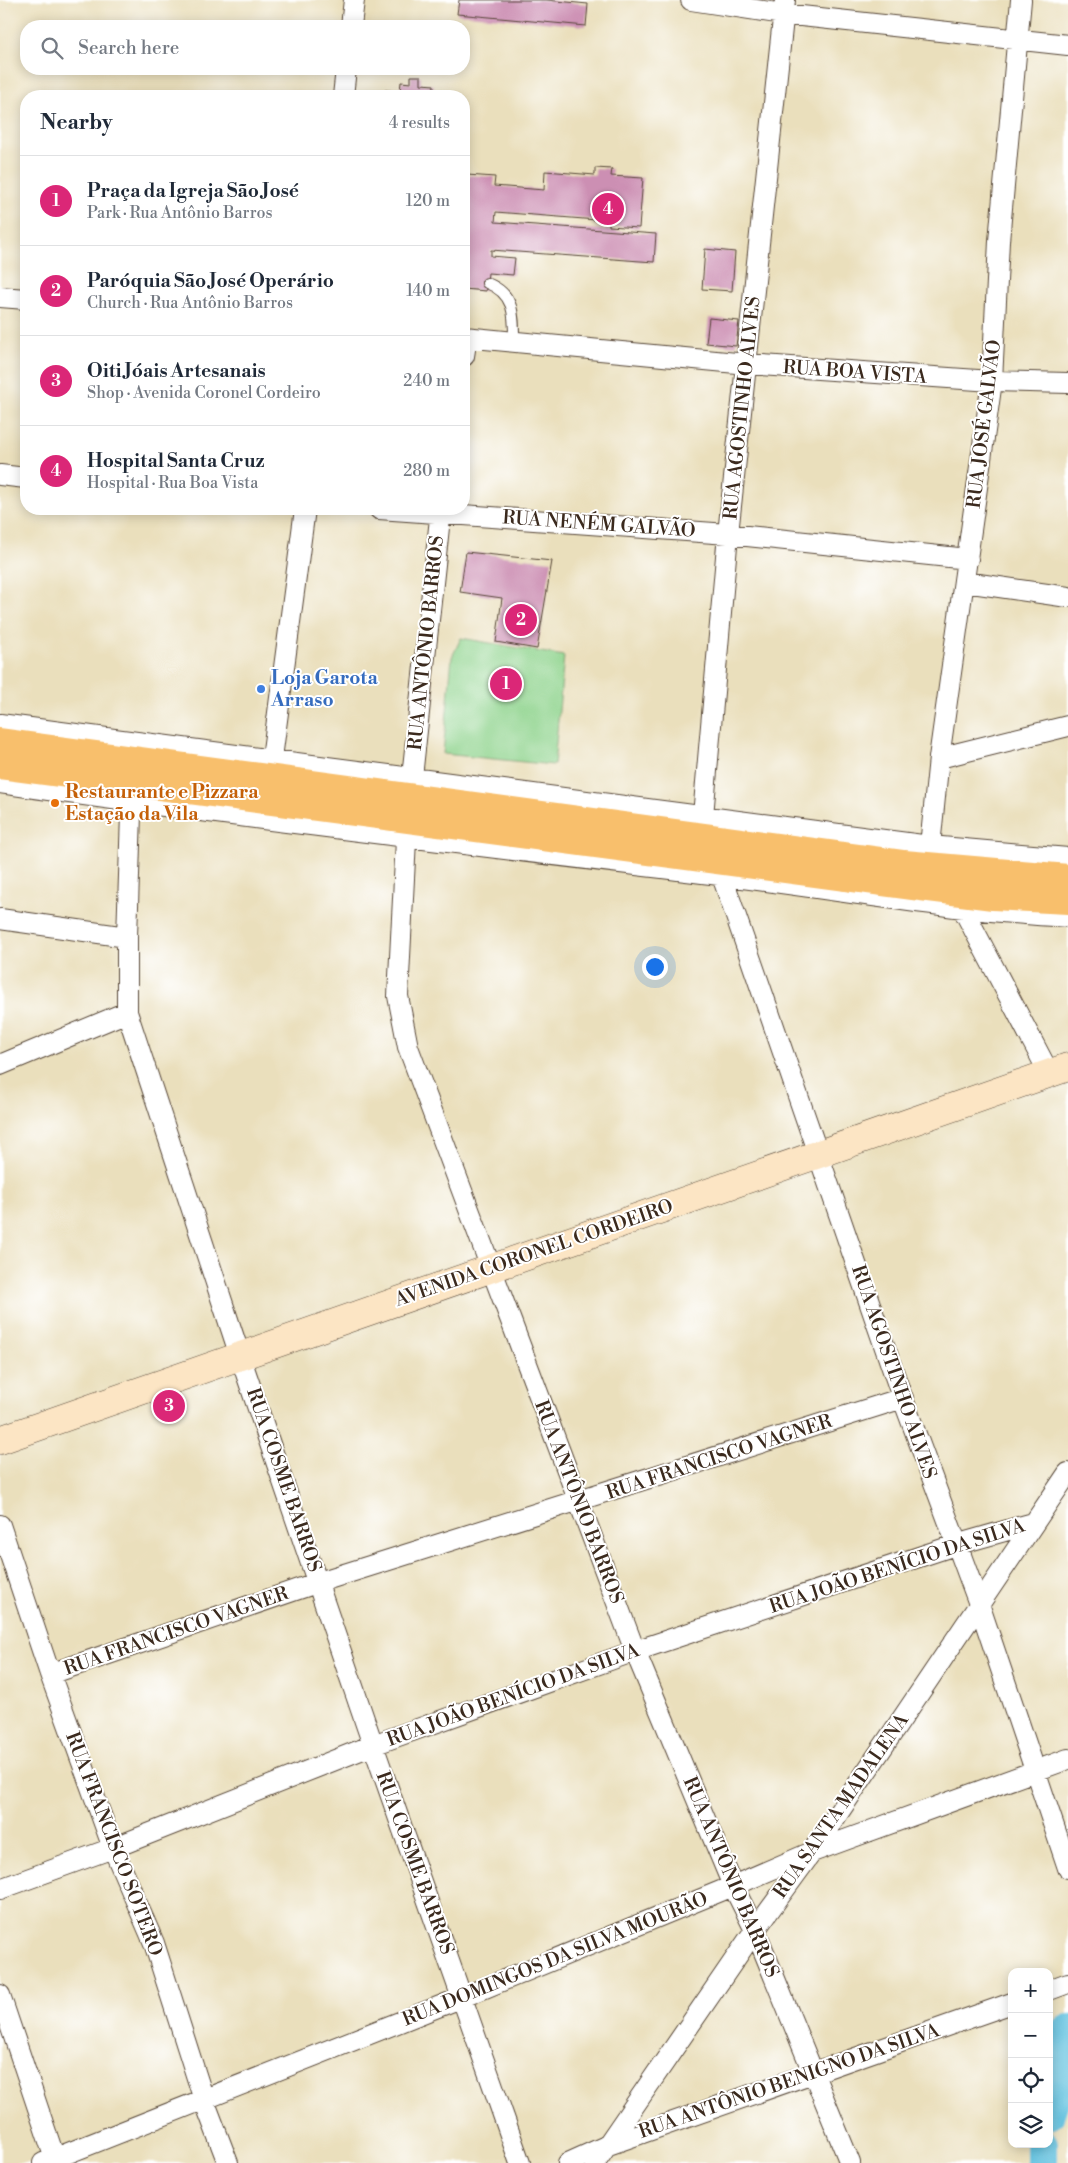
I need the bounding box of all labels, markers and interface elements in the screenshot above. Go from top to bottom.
search box [20,20,470,75]
icon: search [38,34,66,62]
text: Search here [78,36,179,60]
text: Nearby [40,110,113,136]
text: 4 results [389,113,450,133]
text: Praça da Igreja São José [87,179,299,203]
pin: 4 [592,190,624,228]
text: 1 [52,191,60,211]
text: 120 m [406,191,450,211]
text: Park · Rua Antônio Barros [87,203,272,223]
text: Paróquia São José Operário [87,269,334,293]
text: 2 [51,281,61,301]
text: 140 m [406,281,450,301]
text: Church · Rua Antônio Barros [87,293,293,313]
street label: RUA AGOSTINHO ALVES [718,295,766,521]
street label: RUA JOSÉ GALVÃO [960,338,1006,510]
street label: RUA BOA VISTA [782,355,929,389]
text: Oiti Jóais Artesanais [87,359,266,383]
text: 3 [51,371,61,391]
text: 240 m [403,371,450,391]
text: Shop · Avenida Coronel Cordeiro [87,383,321,403]
text: Hospital Santa Cruz [87,449,265,473]
text: 4 [51,461,61,481]
text: 280 m [403,461,450,481]
text: Hospital · Rua Boa Vista [87,473,258,493]
street label: RUA NENÉM GALVÃO [502,503,697,543]
street label: RUA ANTÔNIO BARROS [402,534,449,752]
pin: 2 [505,601,537,639]
pin: 1 [490,665,522,703]
place label: Loja Garota Arraso [270,666,379,712]
marker: Loja Garota Arraso [255,683,267,695]
place label: Restaurante e Pizzara Estação da Vila [65,780,259,826]
marker: Restaurante e Pizzara Estação da Vila [49,797,61,809]
your location [642,954,668,980]
street label: AVENIDA CORONEL CORDEIRO [391,1194,676,1312]
street label: RUA AGOSTINHO ALVES [846,1262,942,1482]
street label: RUA COSME BARROS [241,1385,327,1575]
pin: 3 [153,1387,185,1425]
street label: RUA ANTÔNIO BARROS [529,1397,630,1607]
street label: RUA FRANCISCO VAGNER [603,1409,836,1505]
street label: RUA JOÃO BENÍCIO DA SILVA [766,1511,1029,1619]
street label: RUA FRANCISCO VAGNER [61,1581,292,1681]
street label: RUA JOÃO BENÍCIO DA SILVA [383,1636,644,1752]
street label: RUA SANTA MADALENA [768,1708,914,1903]
street label: RUA FRANCISCO SOTERO [60,1729,168,1960]
street label: RUA COSME BARROS [371,1768,459,1958]
street label: RUA ANTÔNIO BARROS [678,1773,785,1981]
street label: RUA DOMINGOS DA SILVA MOURÃO [398,1885,711,2031]
map controls [1008,1968,1053,2148]
button: + [1008,1968,1053,2013]
button: − [1008,2013,1053,2058]
street label: RUA ANTÔNIO BENIGNO DA SILVA [635,2017,943,2144]
button: locate [1008,2058,1053,2103]
button: layers [1008,2103,1053,2148]

